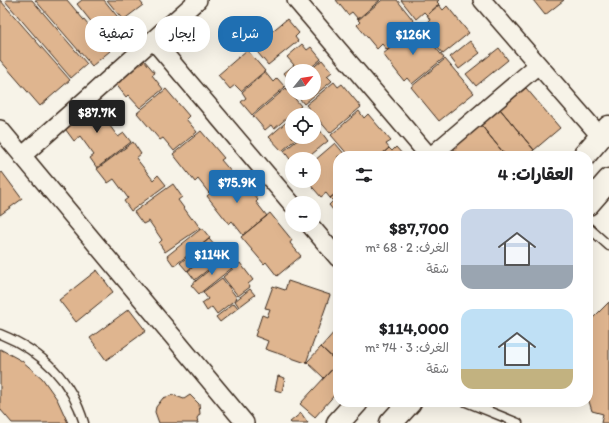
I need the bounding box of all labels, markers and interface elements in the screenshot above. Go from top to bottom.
chip: تصفية [85,16,147,52]
chip: إيجار [155,16,210,52]
chip: شراء [218,16,273,52]
pin: $126K [385,22,441,56]
text: $126K [396,27,430,42]
north arrow [285,64,321,100]
map controls [285,64,321,232]
pin: $87.7K [64,100,130,134]
text: $87.7K [78,105,116,120]
button: locate [285,108,321,144]
button: + [285,152,321,188]
icon: filters [353,164,375,186]
text: العقارات: 4 [498,164,573,184]
pin: $75.9K [204,170,270,204]
text: $75.9K [218,175,256,190]
button: − [285,196,321,232]
text: $87,700 [389,218,449,238]
icon: home [493,225,541,273]
text: الغرف: 2 · 68 m² [365,240,449,255]
pin: $114K [184,242,240,276]
text: $114K [195,247,229,262]
text: شقة [426,261,449,276]
text: $114,000 [379,318,449,338]
icon: home [493,325,541,373]
text: الغرف: 3 · 74 m² [365,340,449,355]
text: شقة [426,361,449,376]

